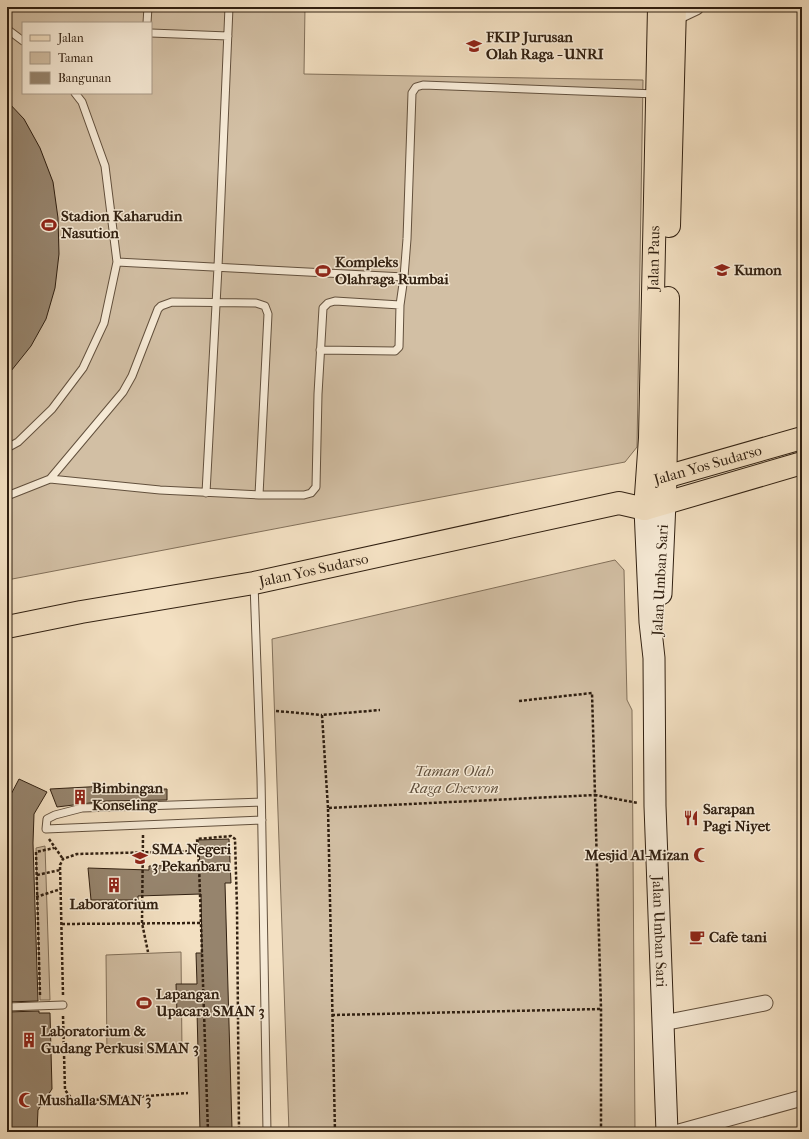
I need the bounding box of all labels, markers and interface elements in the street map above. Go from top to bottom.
legend [22,22,152,94]
place label: FKIP Jurusan Olah Raga - UNRI [485,28,604,63]
text: Jalan [57,31,84,45]
school or university icon: FKIP Jurusan Olah Raga - UNRI [465,37,483,55]
text: Taman [58,51,93,65]
text: Bangunan [58,71,111,85]
place label: Stadion Kaharudin Nasution [61,207,183,242]
sports icon: Stadion Kaharudin Nasution [40,216,58,234]
street label: Jalan Paus [644,225,663,292]
place label: Kompleks Olahraga Rumbai [335,253,449,288]
school or university icon: Kumon [713,261,731,279]
place label: Kumon [734,261,782,279]
sports icon: Kompleks Olahraga Rumbai [314,262,332,280]
street label: Jalan Yos Sudarso [651,441,764,489]
street label: Jalan Umban Sari [648,523,672,637]
street label: Jalan Yos Sudarso [256,549,370,591]
park label: Taman Olah Raga Chevron [408,762,499,797]
place label: Bimbingan Konseling [92,779,163,814]
building icon: Bimbingan Konseling [71,788,89,806]
place label: Sarapan Pagi Niyet [703,800,771,835]
restaurant icon: Sarapan Pagi Niyet [682,809,700,827]
place label: SMA Negeri 3 Pekanbaru [152,840,232,875]
place label: Mesjid Al-Mizan [584,846,689,864]
mosque icon: Mesjid Al-Mizan [692,846,710,864]
school or university icon: SMA Negeri 3 Pekanbaru [131,849,149,867]
street label: Jalan Umban Sari [649,874,671,988]
building icon: Laboratorium [105,876,123,894]
place label: Laboratorium [69,895,159,913]
cafe icon: Cafe tani [688,928,706,946]
place label: Cafe tani [709,928,767,946]
place label: Lapangan Upacara SMAN 3 [155,985,265,1020]
sports icon: Lapangan Upacara SMAN 3 [135,994,153,1012]
place label: Laboratorium & Gudang Perkusi SMAN 3 [41,1022,199,1057]
building icon: Laboratorium & Gudang Perkusi SMAN 3 [20,1031,38,1049]
mosque icon: Mushalla SMAN 3 [17,1091,35,1109]
place label: Mushalla SMAN 3 [37,1091,151,1109]

